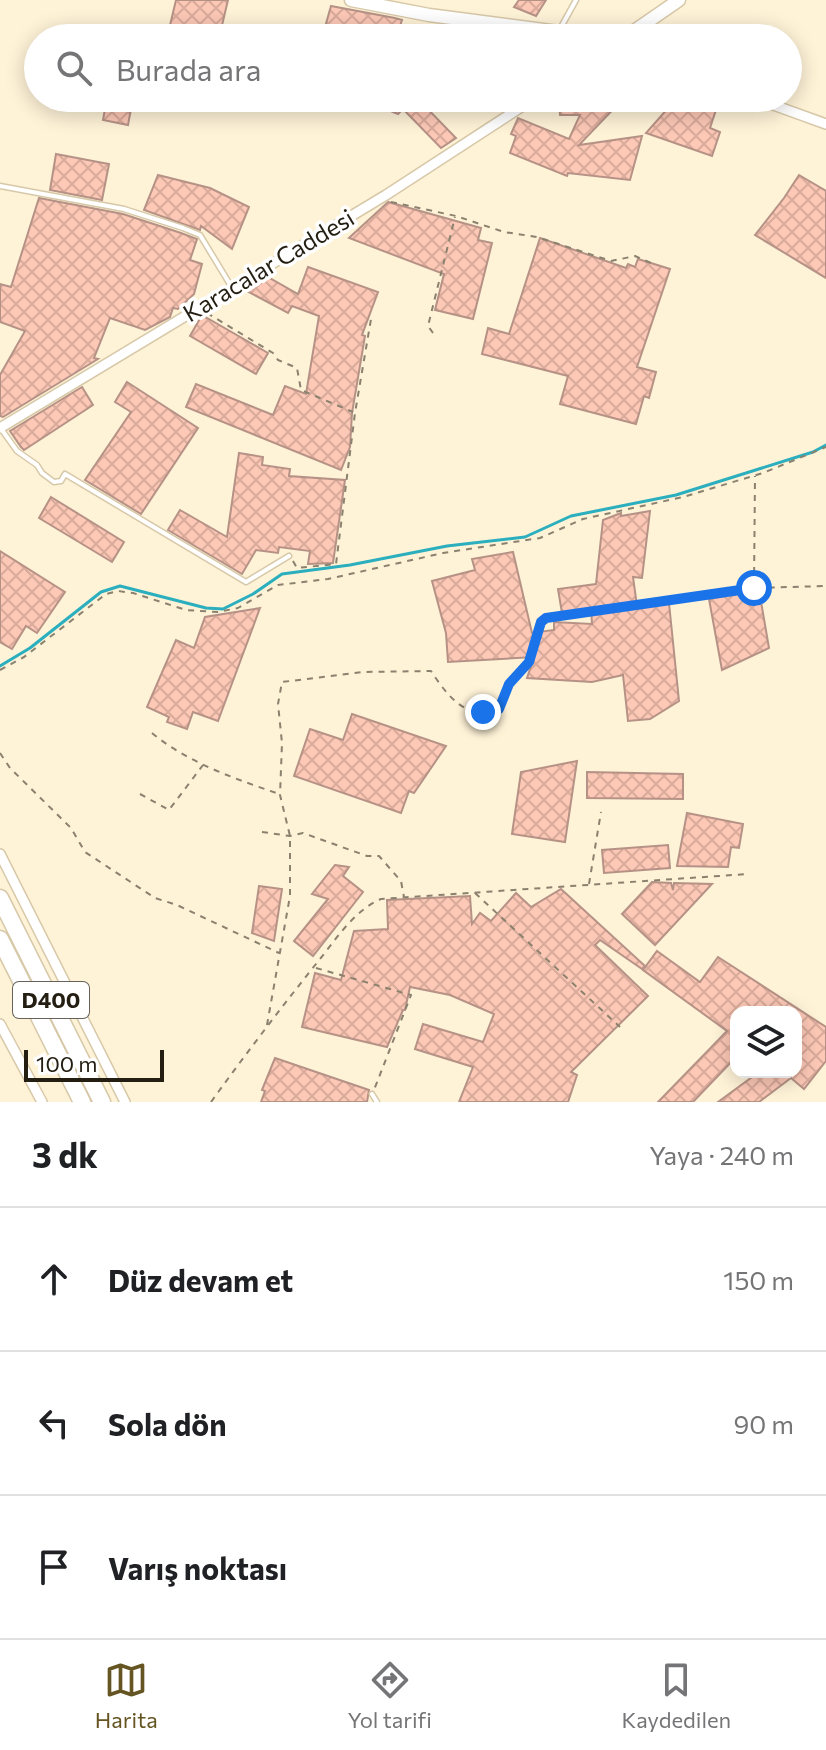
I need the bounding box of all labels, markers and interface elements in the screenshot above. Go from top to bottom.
search box [24,24,802,112]
icon: search [52,46,96,90]
text: Burada ara [116,50,261,87]
street label: Karacalar Caddesi [177,202,359,327]
route start [736,570,772,606]
route end [465,694,501,730]
road number: D400 [13,982,89,1018]
map controls [730,1006,802,1078]
button: layers [730,1006,802,1078]
scale bar [24,1046,164,1082]
text: 100 m [36,1050,98,1077]
text: 3 dk [32,1133,98,1175]
text: Yaya · 240 m [649,1139,794,1170]
icon: ahead [32,1257,76,1301]
text: Düz devam et [108,1261,293,1298]
text: 150 m [723,1264,794,1295]
icon: left [32,1401,76,1445]
text: Sola dön [108,1405,227,1442]
text: 90 m [734,1408,794,1439]
icon: arrive [32,1545,76,1589]
text: Varış noktası [108,1549,287,1586]
tab: Harita [95,1658,158,1733]
tab: Yol tarifi [347,1658,432,1733]
tab: Kaydedilen [622,1658,731,1733]

